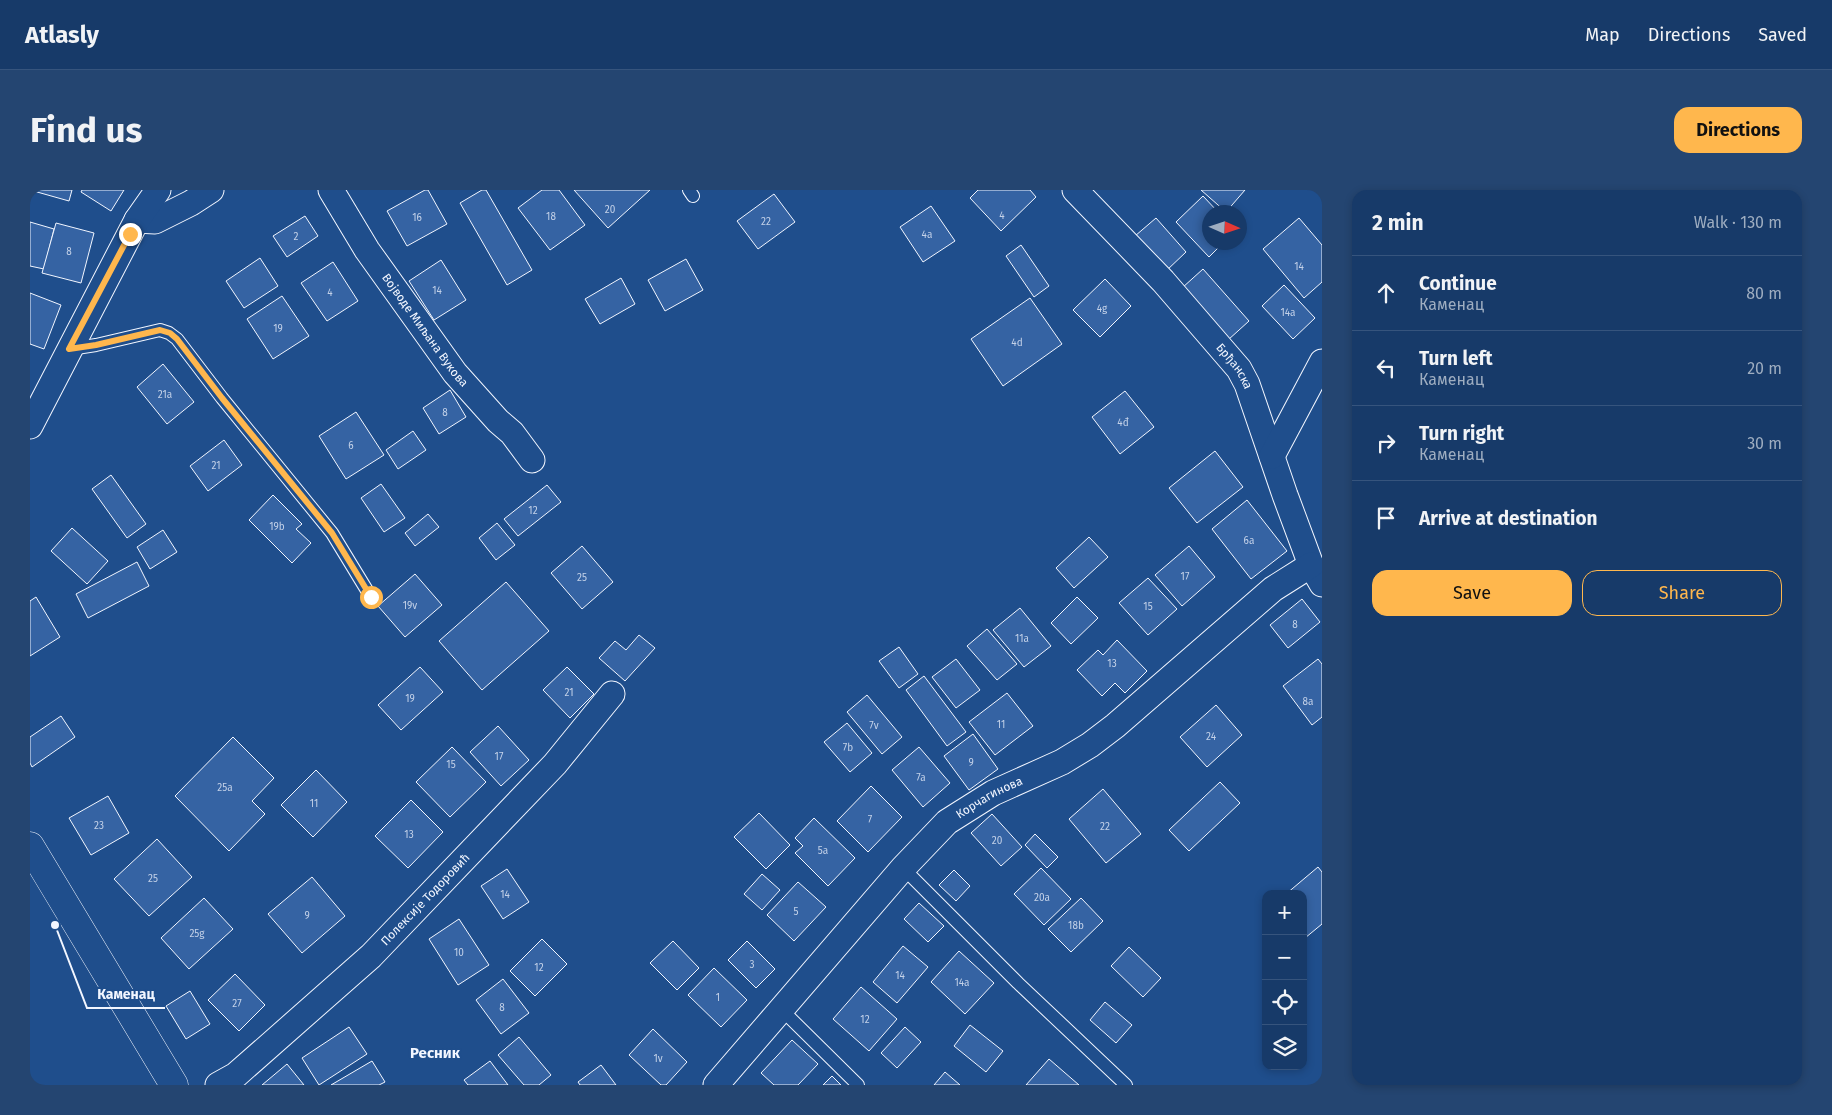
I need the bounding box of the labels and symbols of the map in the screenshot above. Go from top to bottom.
house number: 20 [605,204,616,216]
north arrow [1202,205,1247,250]
house number: 4 [999,210,1005,222]
house number: 18 [546,211,556,223]
house number: 16 [412,212,422,224]
house number: 22 [761,216,771,228]
route end [119,223,142,246]
house number: 4a [922,229,932,241]
house number: 2 [294,231,299,243]
house number: 8 [66,246,72,258]
house number: 14 [1294,261,1305,273]
street label: Војводе Миљана Вукова [379,271,471,390]
house number: 14 [432,285,443,297]
house number: 4 [327,287,333,299]
house number: 4g [1097,303,1108,315]
house number: 14a [1280,307,1296,319]
house number: 19 [273,323,283,335]
house number: 4d [1011,337,1023,349]
street label: Брђанска [1213,341,1255,391]
house number: 21a [158,389,172,401]
house number: 8 [442,407,448,419]
house number: 4đ [1117,417,1129,429]
house number: 6 [348,440,354,452]
house number: 21 [211,460,221,472]
house number: 12 [528,505,538,517]
house number: 19b [269,521,285,533]
house number: 6a [1244,535,1254,547]
house number: 17 [1181,571,1190,583]
house number: 25 [577,572,587,584]
route start [360,586,383,609]
house number: 19v [403,600,417,612]
house number: 15 [1143,601,1153,613]
house number: 8 [1292,619,1298,631]
house number: 11a [1015,633,1029,645]
house number: 13 [1107,658,1117,670]
house number: 21 [564,687,574,699]
house number: 19 [405,693,415,705]
house number: 8a [1303,696,1313,708]
house number: 11 [997,719,1005,731]
house number: 7v [869,720,879,732]
house number: 24 [1206,731,1217,743]
house number: 7b [843,742,853,754]
house number: 17 [495,751,504,763]
house number: 9 [968,757,974,769]
house number: 15 [446,759,456,771]
house number: 7a [916,772,926,784]
street label: Корчагинова [953,774,1025,822]
house number: 25a [217,782,233,794]
house number: 11 [310,798,318,810]
house number: 7 [868,814,873,826]
house number: 23 [94,820,104,832]
house number: 22 [1100,821,1110,833]
house number: 13 [404,829,414,841]
house number: 20 [992,835,1003,847]
house number: 5a [818,845,828,857]
street label: Полексије Тодоровић [378,850,473,948]
house number: 25 [148,873,158,885]
house number: 14 [500,889,511,901]
house number: 20a [1034,892,1050,904]
house number: 5 [793,906,799,918]
house number: 9 [304,910,310,922]
house number: 18b [1068,920,1084,932]
house number: 25g [189,928,205,940]
house number: 10 [454,947,464,959]
house number: 3 [750,959,755,971]
house number: 12 [534,962,544,974]
house number: 14 [895,970,906,982]
house number: 14a [954,977,970,989]
callout: Каменац [87,979,165,1008]
text: Каменац [97,986,155,1003]
house number: 1 [716,992,720,1004]
house number: 27 [232,998,242,1010]
house number: 8 [499,1002,505,1014]
house number: 12 [860,1014,870,1026]
district label: Ресник [410,1044,461,1062]
house number: 1v [653,1053,663,1065]

